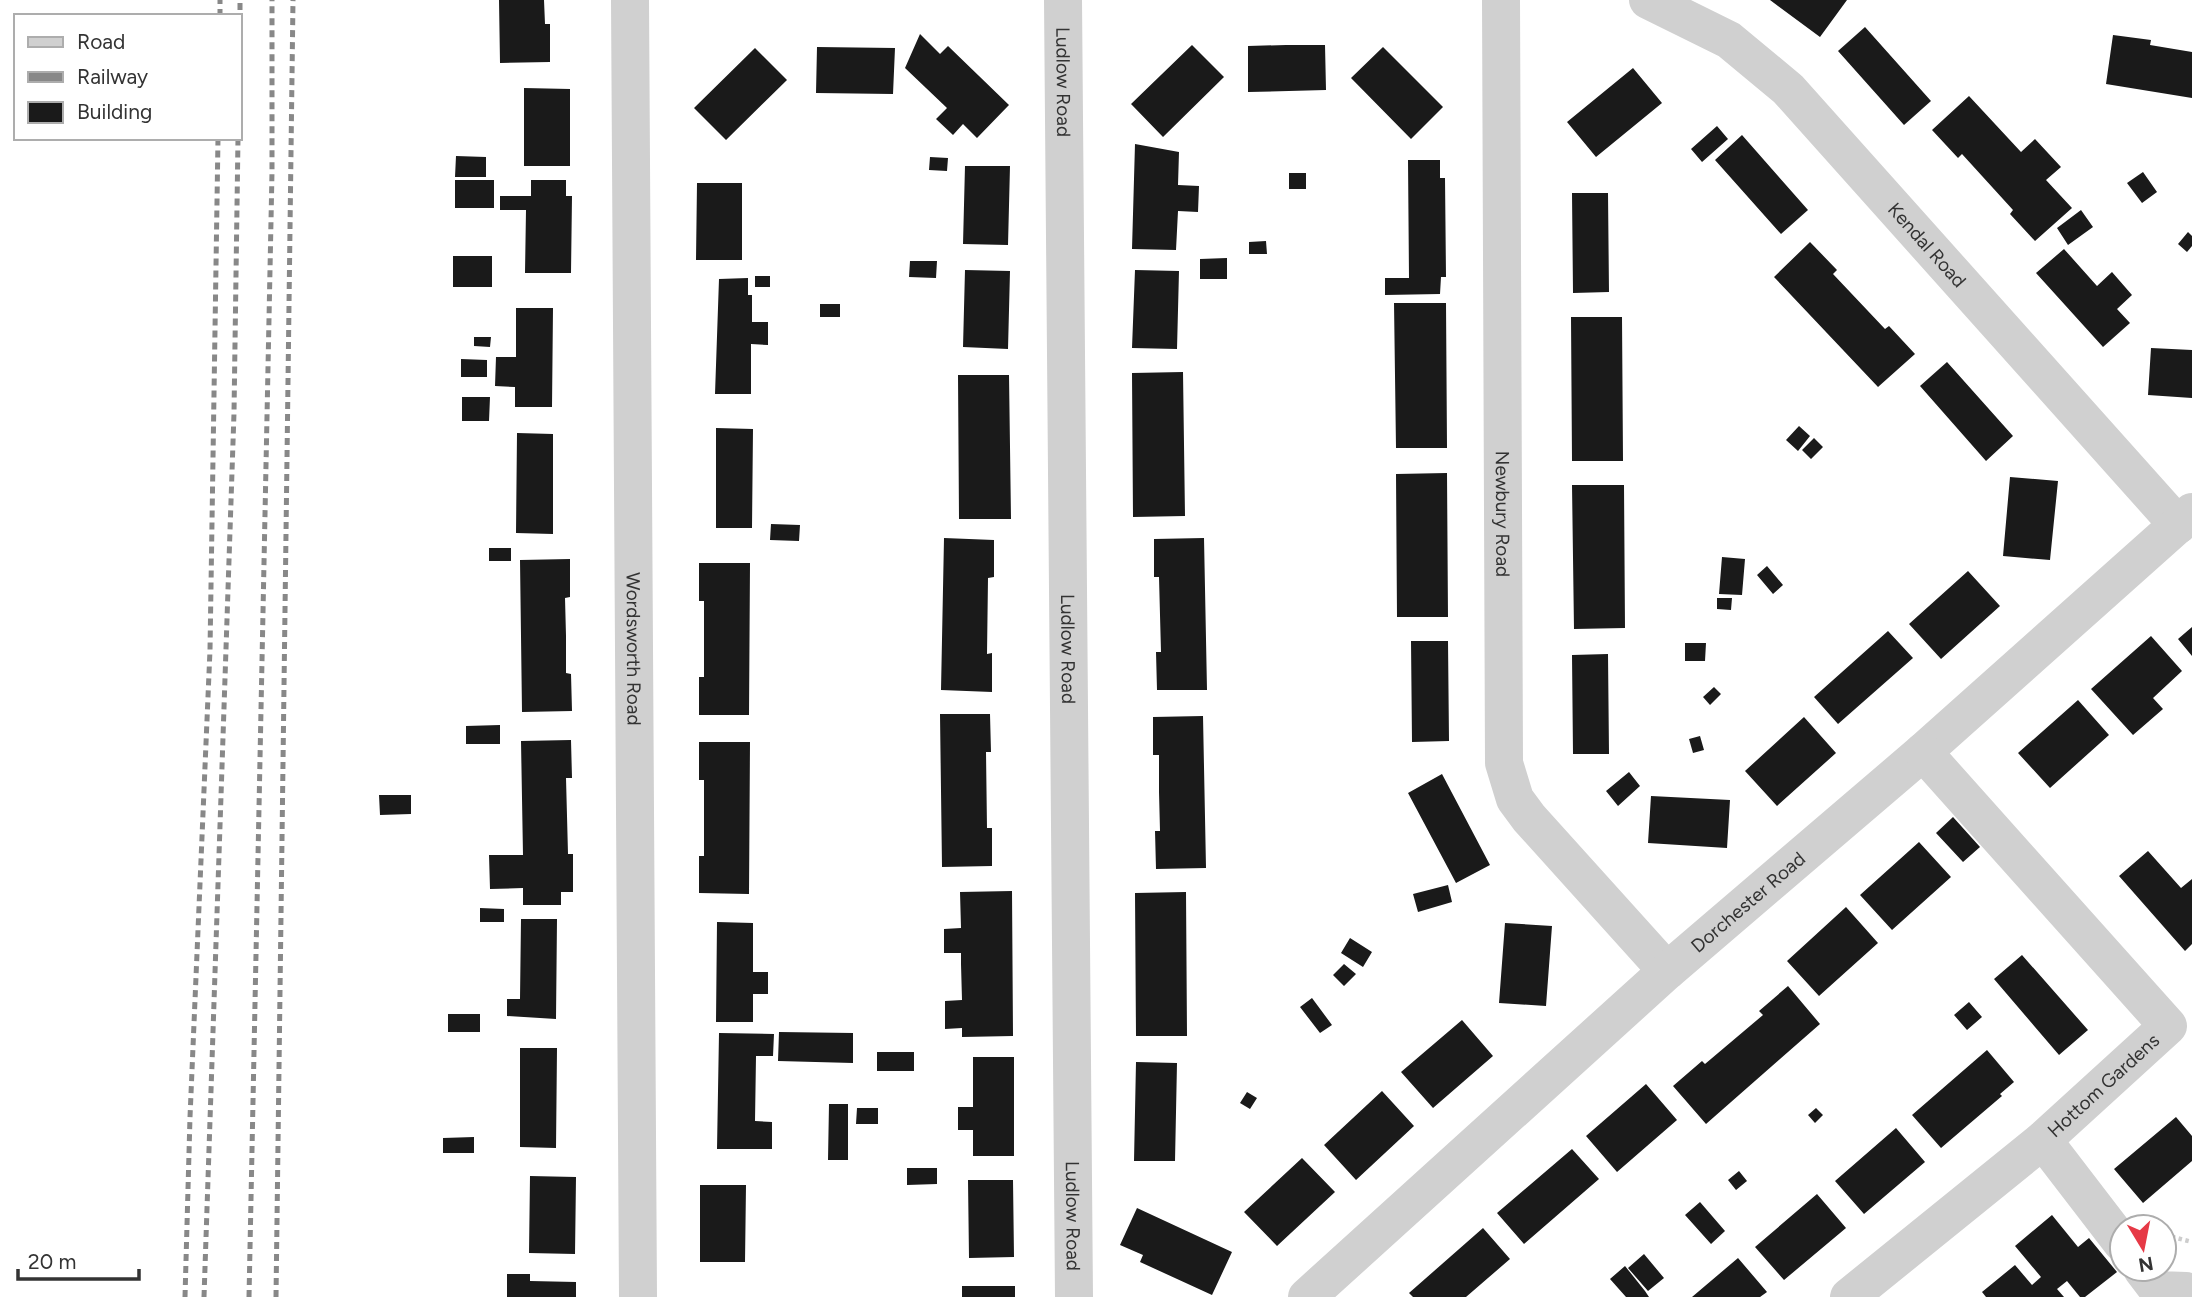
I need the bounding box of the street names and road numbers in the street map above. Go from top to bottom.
street label: Ludlow Road [1052,27,1076,137]
street label: Kendal Road [1883,198,1971,292]
street label: Newbury Road [1491,451,1515,577]
street label: Wordsworth Road [622,572,646,726]
street label: Ludlow Road [1057,594,1080,704]
street label: Dorchester Road [1686,847,1810,957]
street label: Hottom Gardens [2043,1028,2164,1142]
street label: Ludlow Road [1061,1161,1085,1271]

